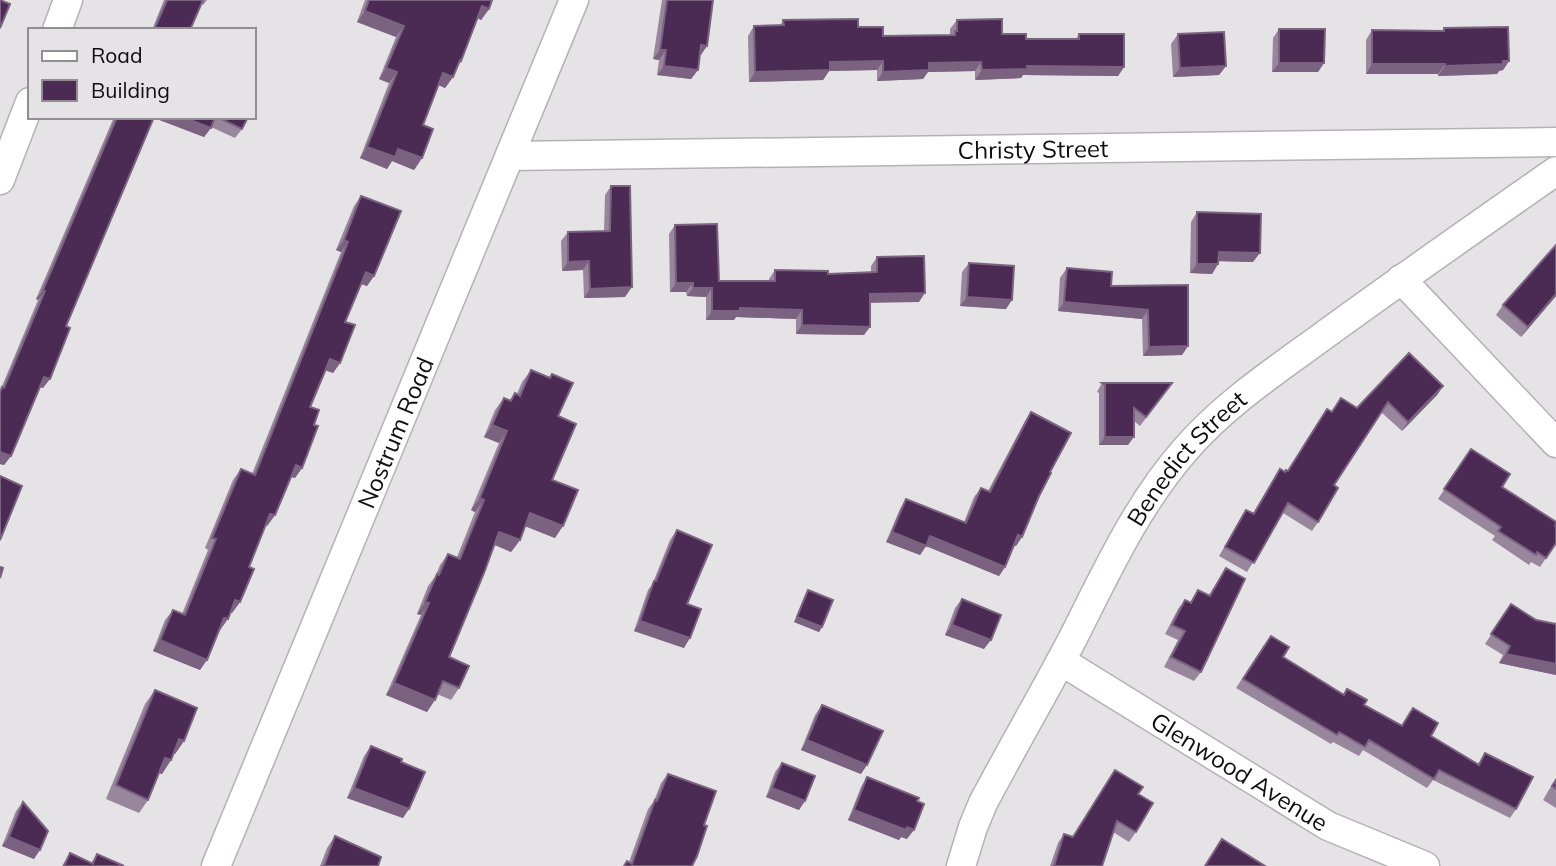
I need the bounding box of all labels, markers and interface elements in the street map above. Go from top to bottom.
legend [28,28,256,119]
text: Road [91,42,142,68]
text: Building [91,77,170,103]
street label: Christy Street [957,133,1109,165]
street label: Nostrum Road [351,353,440,513]
street label: Benedict Street [1120,384,1252,531]
street label: Glenwood Avenue [1146,705,1334,837]

